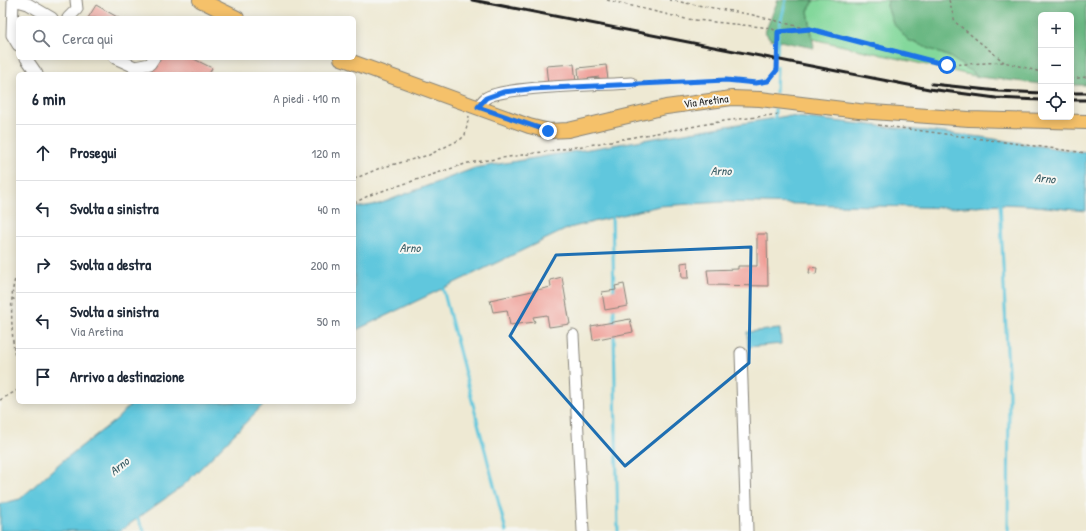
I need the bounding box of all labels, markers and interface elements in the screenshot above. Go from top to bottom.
map controls [1038,12,1074,120]
button: + [1038,12,1074,48]
search box [16,16,356,60]
icon: search [30,27,52,49]
text: Cerca qui [62,28,113,49]
button: − [1038,48,1074,84]
route start [938,56,956,74]
button: locate [1038,84,1074,120]
text: 6 min [32,87,66,110]
text: A piedi · 410 m [273,89,340,107]
street label: Via Aretina [683,91,730,111]
route end [539,122,557,140]
icon: ahead [32,142,54,164]
text: Prosegui [70,142,117,163]
text: 120 m [312,144,340,162]
water label: Arno [711,162,733,179]
water label: Arno [1034,168,1057,188]
icon: left [32,198,54,220]
text: Svolta a sinistra [70,198,159,219]
text: 40 m [317,200,340,218]
water label: Arno [400,239,422,256]
icon: right [32,254,54,276]
text: Svolta a destra [70,254,151,275]
text: 200 m [310,256,340,274]
text: Svolta a sinistra [70,301,159,322]
icon: left [32,310,54,332]
text: 50 m [317,312,340,330]
text: Via Aretina [70,322,123,340]
icon: arrive [32,366,54,388]
text: Arrivo a destinazione [70,366,184,387]
water label: Arno [106,452,133,479]

